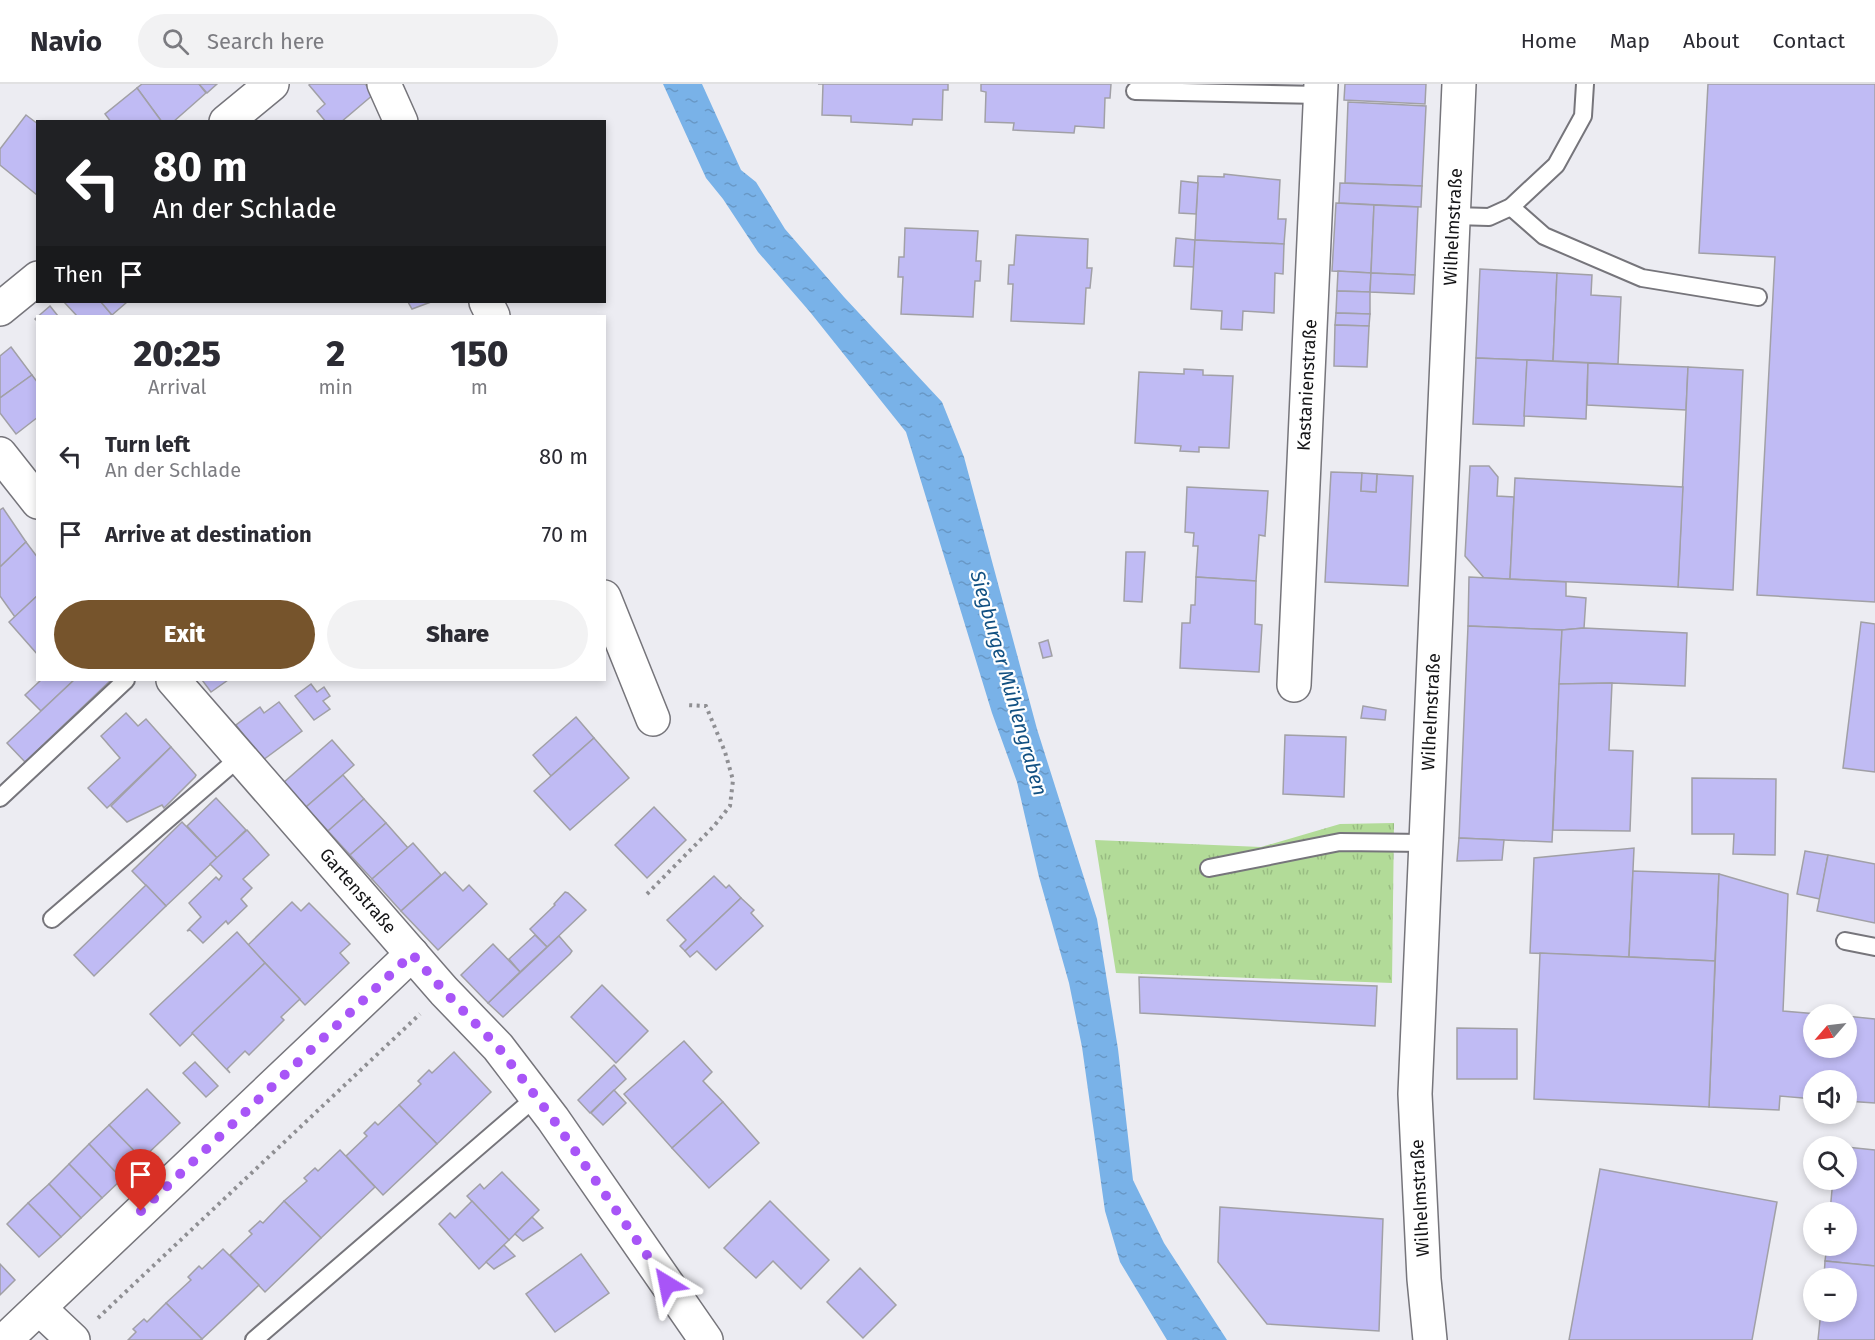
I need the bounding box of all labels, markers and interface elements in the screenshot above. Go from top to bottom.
search box [138,14,558,68]
text: Navio [30,25,102,58]
icon: search [159,25,192,58]
text: Search here [207,28,325,55]
text: Home [1521,28,1577,54]
text: Map [1610,28,1650,54]
text: About [1683,28,1740,54]
text: Contact [1773,28,1845,54]
text: 80 m [153,142,247,192]
icon: left [54,144,132,222]
street label: Wilhelmstraße [1439,168,1467,286]
text: An der Schlade [153,193,337,225]
icon: arrive [115,258,148,291]
text: Then [54,261,103,288]
street label: Kastanienstraße [1293,318,1321,452]
text: 20:25 [134,332,221,376]
text: 2 [326,332,345,376]
text: 150 [450,332,508,376]
text: Arrival [148,375,206,399]
text: min [318,375,353,399]
text: m [471,375,488,399]
text: Turn left [105,431,190,458]
icon: left [54,440,87,473]
text: 80 m [539,443,588,470]
text: An der Schlade [105,458,241,482]
icon: arrive [54,518,87,551]
text: Arrive at destination [105,521,312,548]
text: 70 m [542,521,588,548]
water label: Siegburger Mühlengraben [965,567,1053,798]
button: Exit [54,600,315,669]
button: Share [327,600,588,669]
street label: Wilhelmstraße [1417,653,1445,771]
street label: Gartenstraße [315,844,401,938]
north arrow [1803,1004,1857,1058]
map controls [1803,1004,1857,1322]
button: sound [1803,1070,1857,1124]
button: search [1803,1136,1857,1190]
street label: Wilhelmstraße [1406,1139,1434,1257]
pin [115,1149,166,1211]
icon: arrive [124,1158,157,1191]
button: + [1803,1202,1857,1256]
position arrow [635,1252,699,1316]
button: − [1803,1268,1857,1322]

